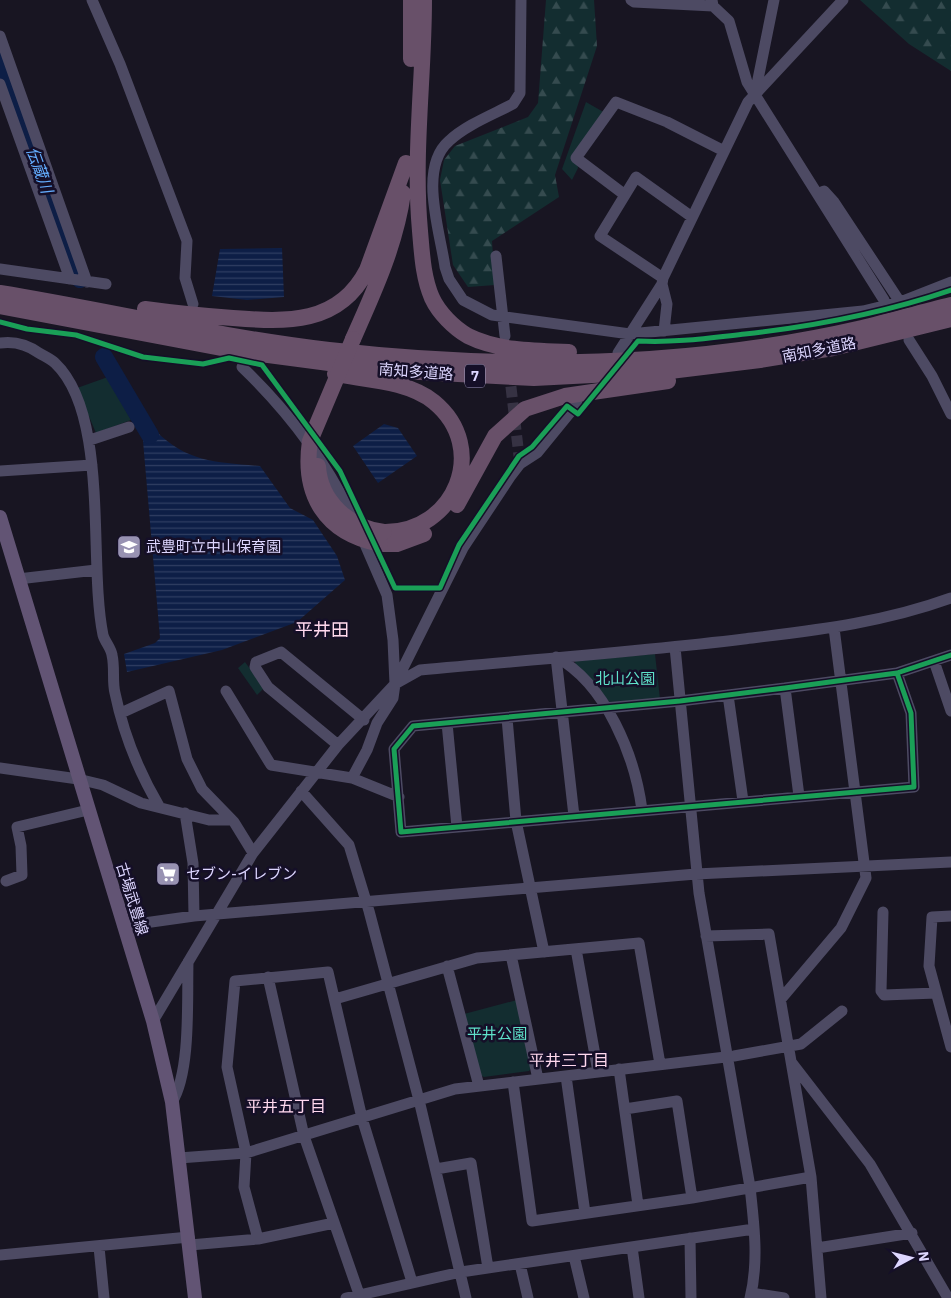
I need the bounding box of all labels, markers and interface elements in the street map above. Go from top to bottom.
water label: 伝蔵川 [22,144,58,198]
street label: 南知多道路 [780,333,858,366]
street label: 南知多道路 [378,359,454,384]
road number: 7 [465,364,485,388]
school or university icon: 武豊町立中山保育園 [116,534,142,560]
place label: 武豊町立中山保育園 [146,537,281,556]
district label: 平井田 [295,618,349,641]
park label: 北山公園 [595,669,655,688]
street label: 古場武豊線 [112,860,153,938]
supermarket icon: セブン-イレブン [155,861,181,887]
place label: セブン-イレブン [186,864,297,883]
park label: 平井公園 [467,1024,527,1043]
district label: 平井三丁目 [529,1050,609,1070]
district label: 平井五丁目 [246,1096,326,1116]
north arrow [886,1233,936,1283]
text: N [914,1250,933,1263]

